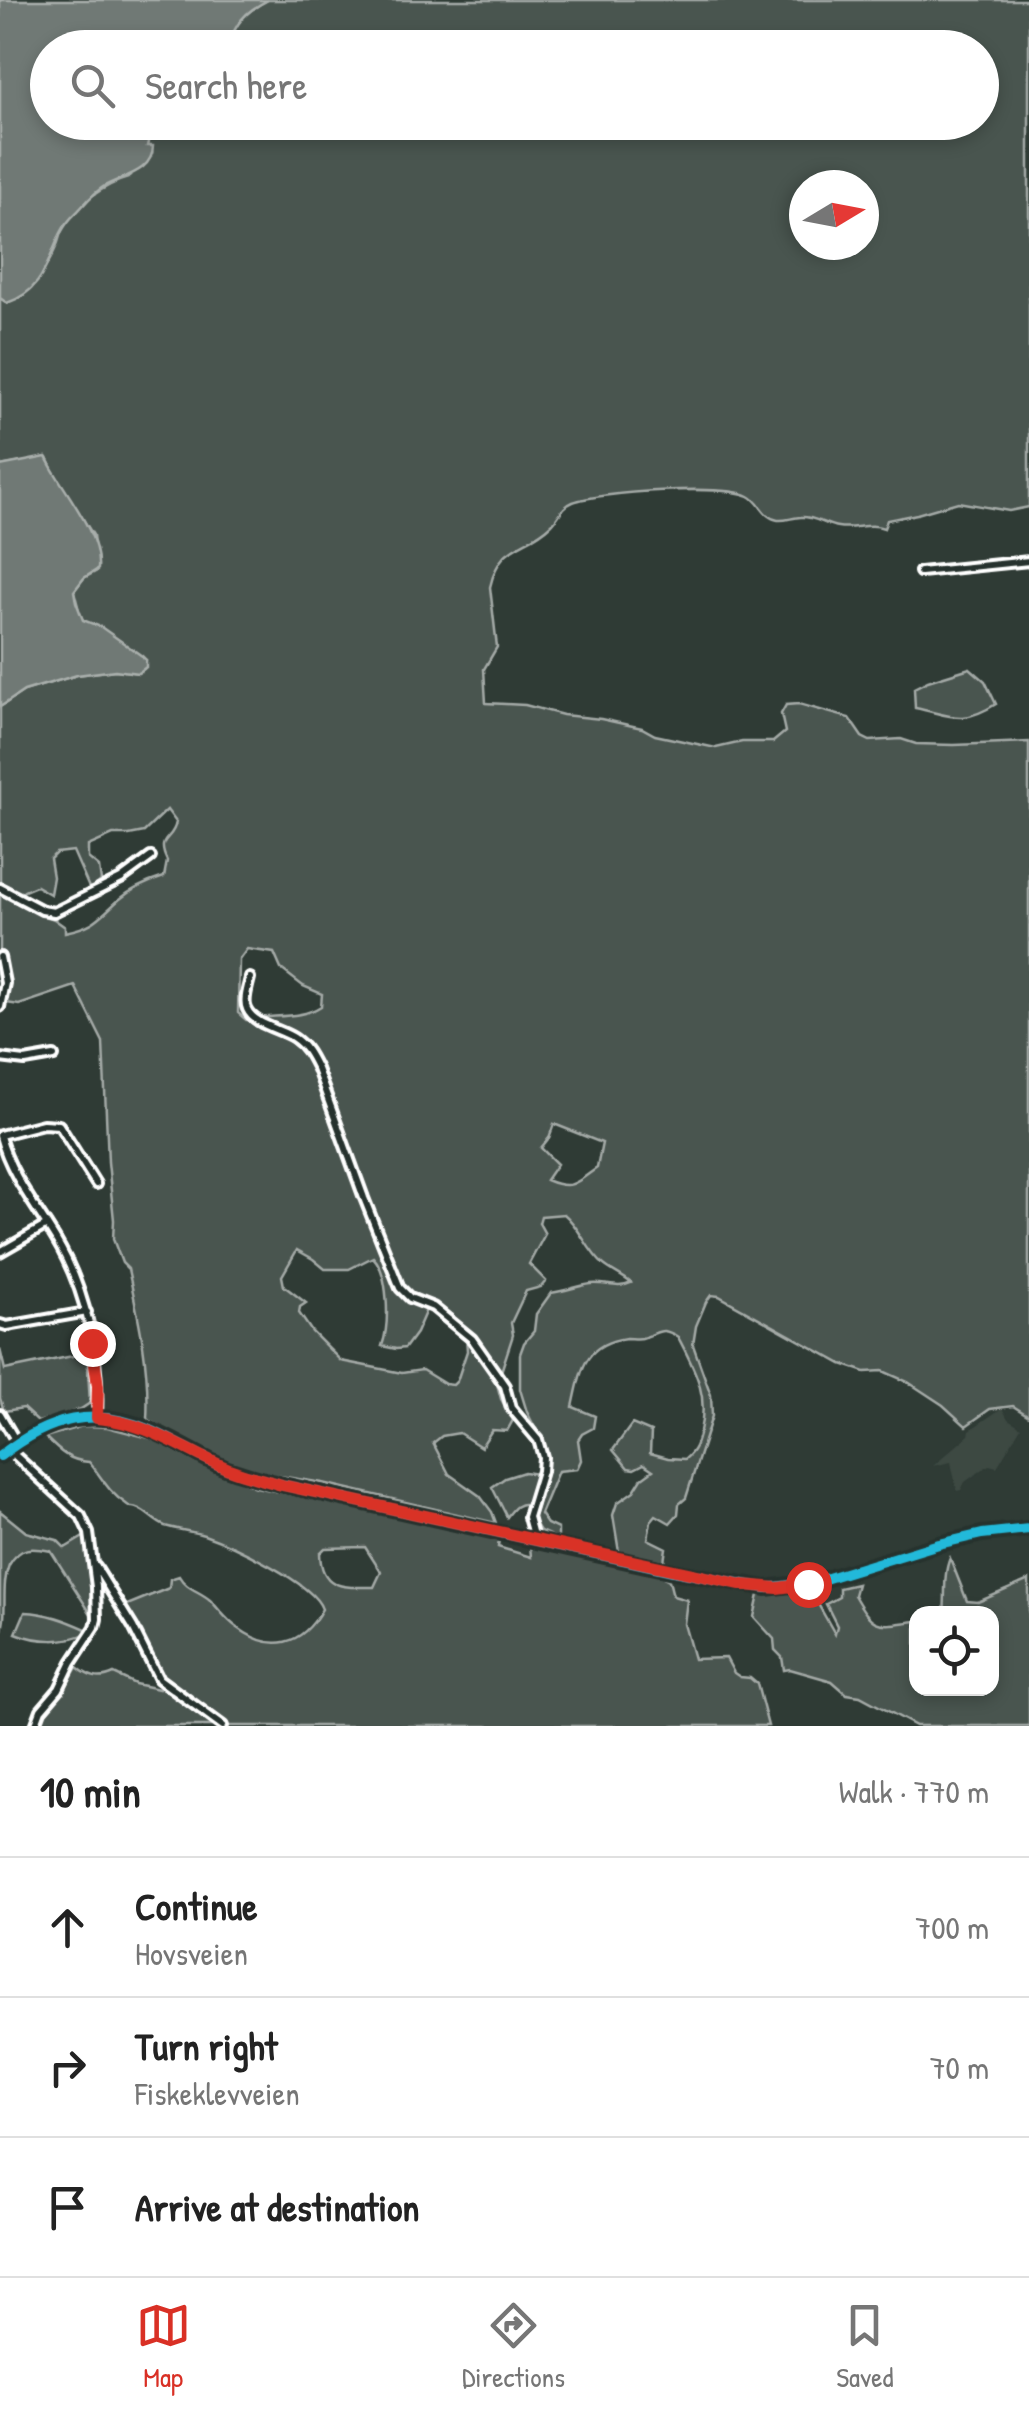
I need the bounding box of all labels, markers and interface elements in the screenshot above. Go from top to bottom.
search box [30,30,999,140]
icon: search [65,58,120,113]
text: Search here [145,59,307,111]
north arrow [789,170,879,260]
route end [70,1321,116,1367]
route start [786,1562,832,1608]
map controls [909,1606,999,1696]
button: locate [909,1606,999,1696]
text: 10 min [40,1763,141,1820]
text: Walk · 770 m [839,1770,989,1813]
text: Continue [135,1880,257,1932]
icon: ahead [40,1900,95,1955]
text: 700 m [915,1906,989,1949]
text: Hovsveien [135,1932,248,1975]
text: Turn right [135,2020,278,2072]
icon: right [40,2040,95,2095]
text: 70 m [930,2046,989,2089]
text: Fiskeklevveien [135,2072,300,2115]
icon: arrive [40,2180,95,2235]
text: Arrive at destination [135,2181,419,2233]
tab: Map [136,2298,191,2396]
tab: Directions [462,2298,565,2396]
tab: Saved [836,2298,893,2396]

